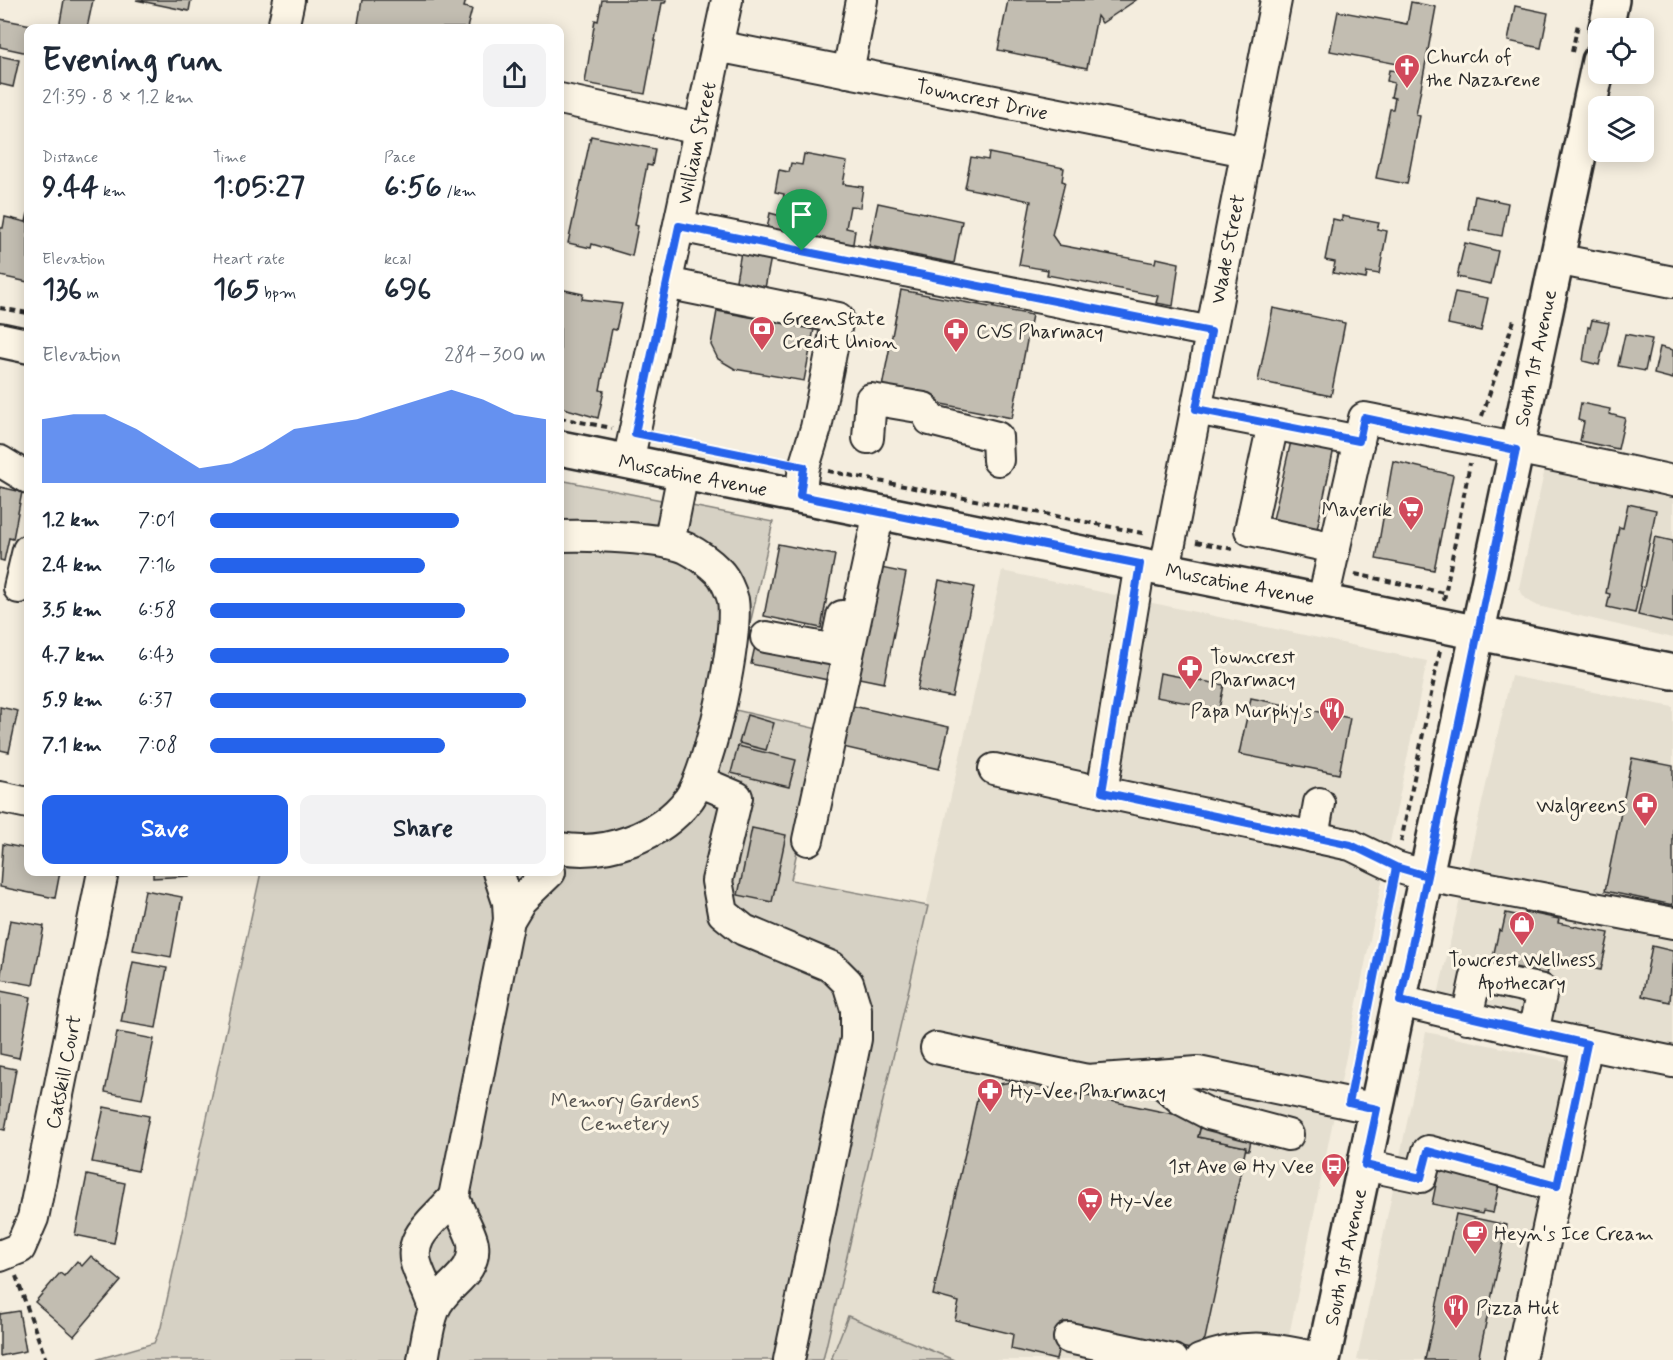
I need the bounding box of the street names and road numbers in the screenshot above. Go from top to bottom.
street label: Towncrest Drive [913,73,1050,128]
street label: William Street [671,80,724,207]
street label: Wade Street [1205,192,1252,306]
street label: South 1st Avenue [1509,287,1564,429]
street label: Muscatine Avenue [616,449,769,504]
street label: Muscatine Avenue [1163,558,1316,613]
street label: Catskill Court [40,1013,89,1132]
street label: South 1st Avenue [1319,1186,1374,1328]

